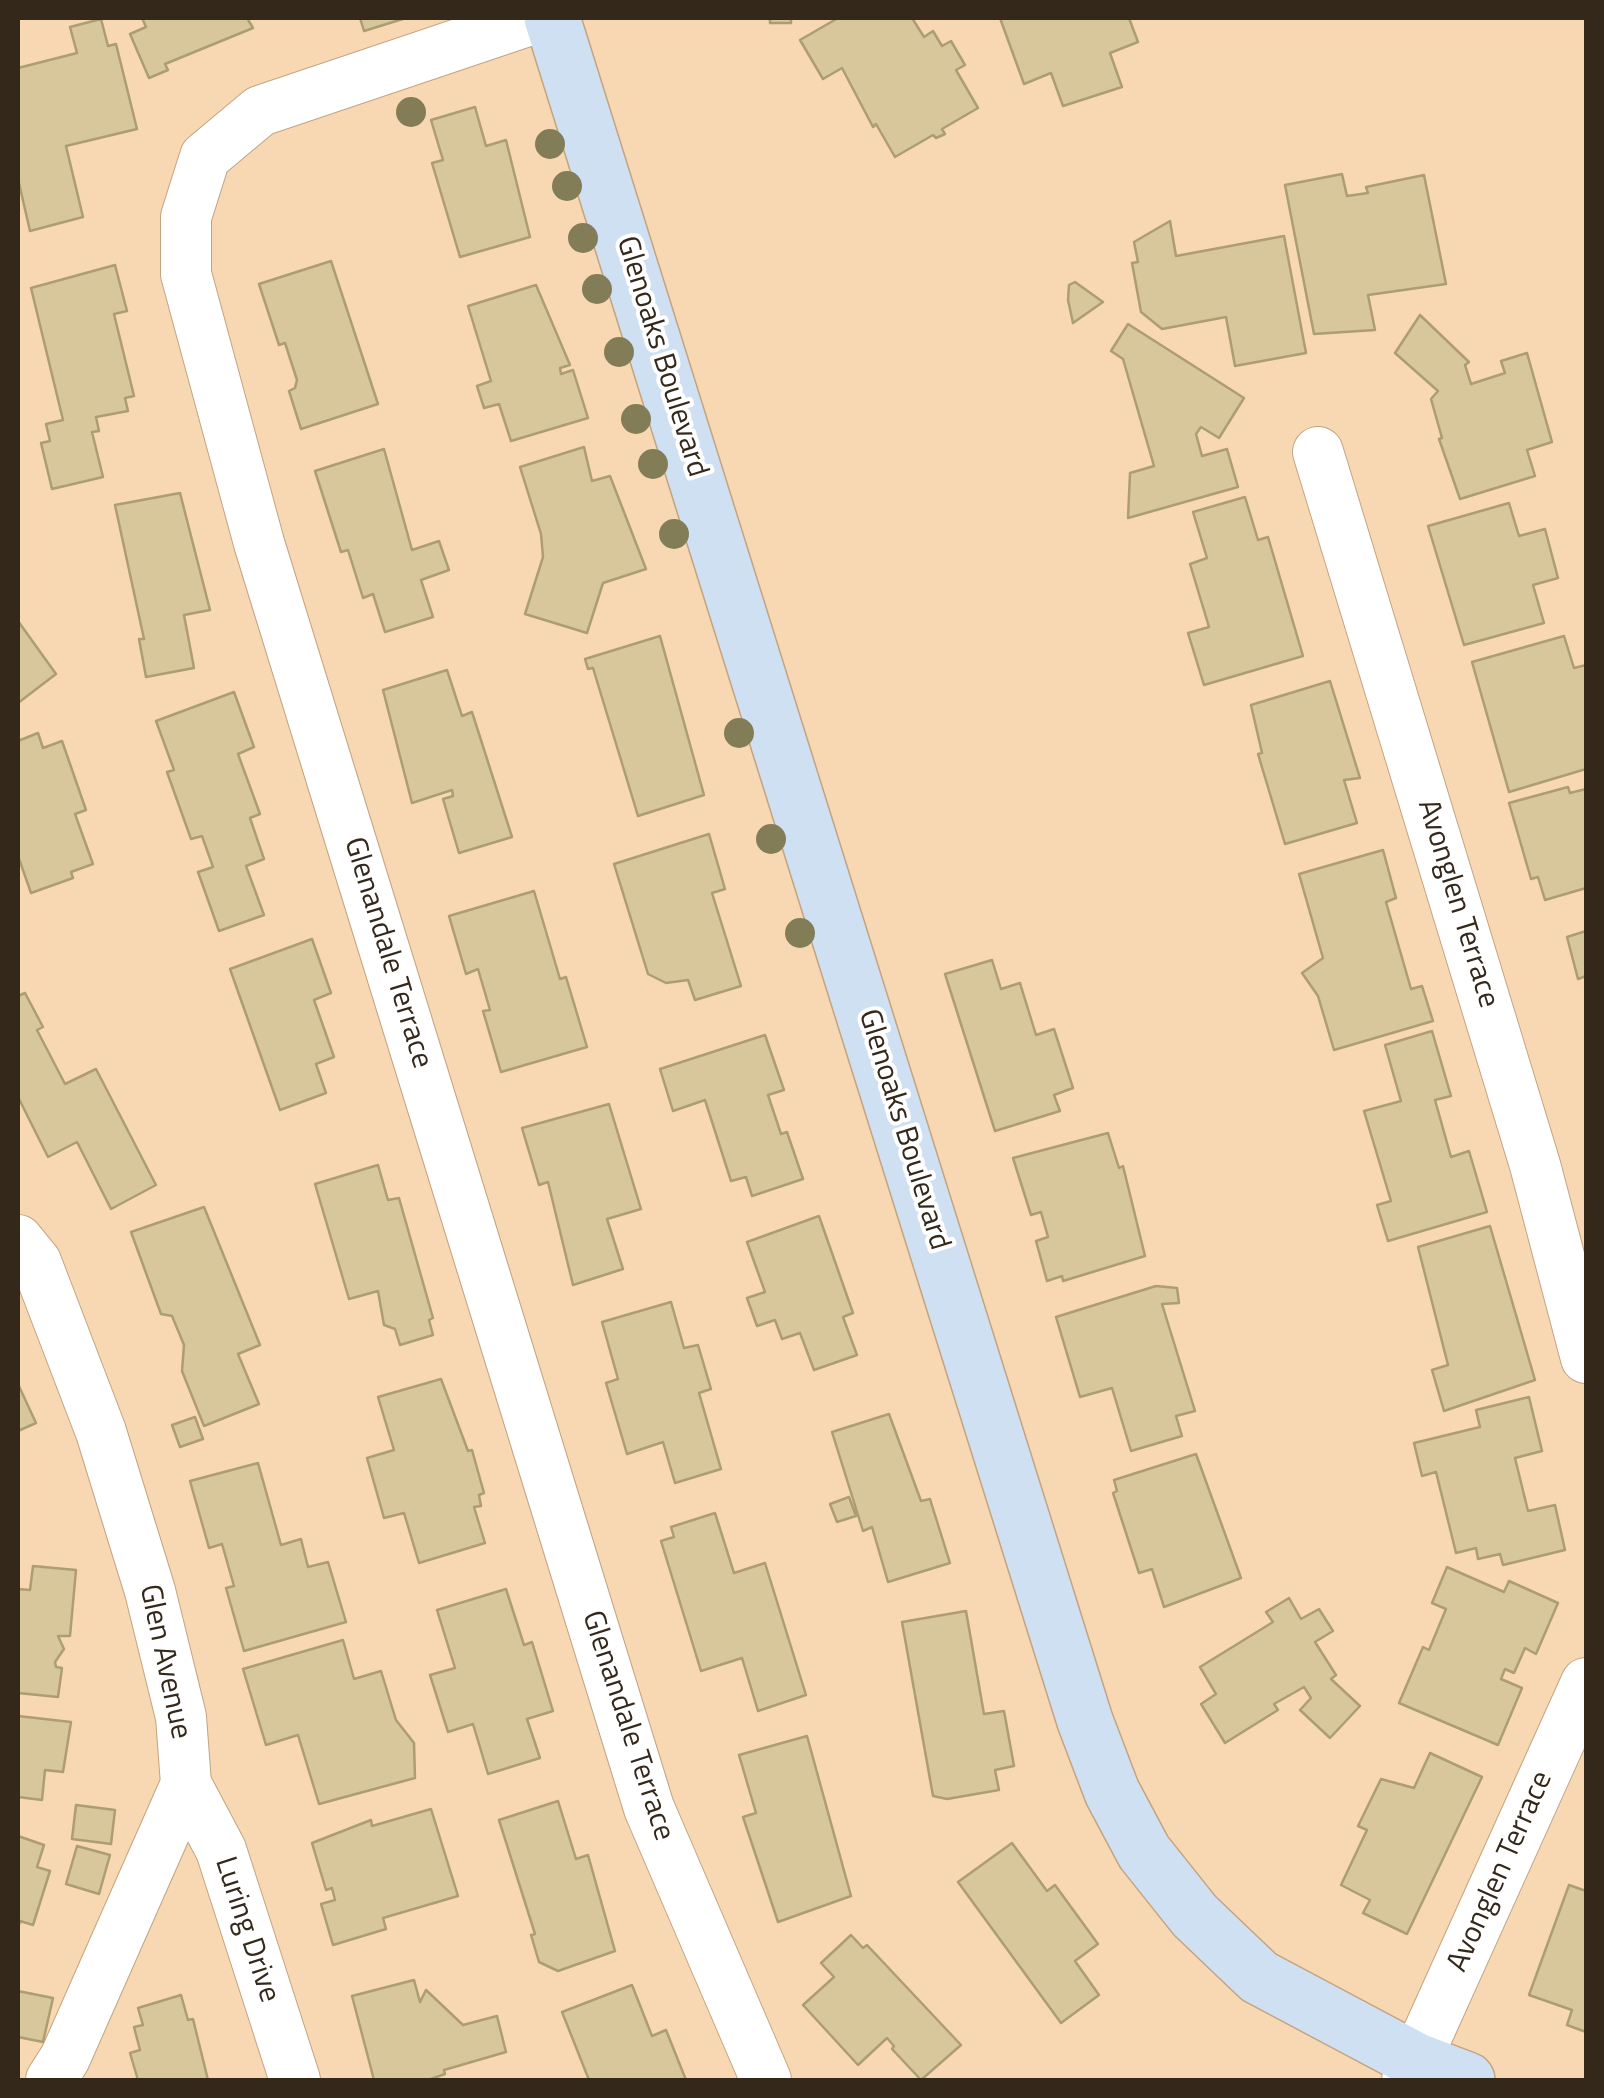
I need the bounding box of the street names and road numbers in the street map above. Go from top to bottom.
street label: Glenoaks Boulevard [607,232,715,482]
street label: Avonglen Terrace [1408,796,1506,1012]
street label: Glenandale Terrace [335,833,439,1073]
street label: Glenoaks Boulevard [849,1005,957,1255]
street label: Glen Avenue [130,1581,198,1743]
street label: Glenandale Terrace [573,1607,681,1845]
street label: Avonglen Terrace [1441,1766,1561,1978]
street label: Luring Drive [206,1853,286,2007]

